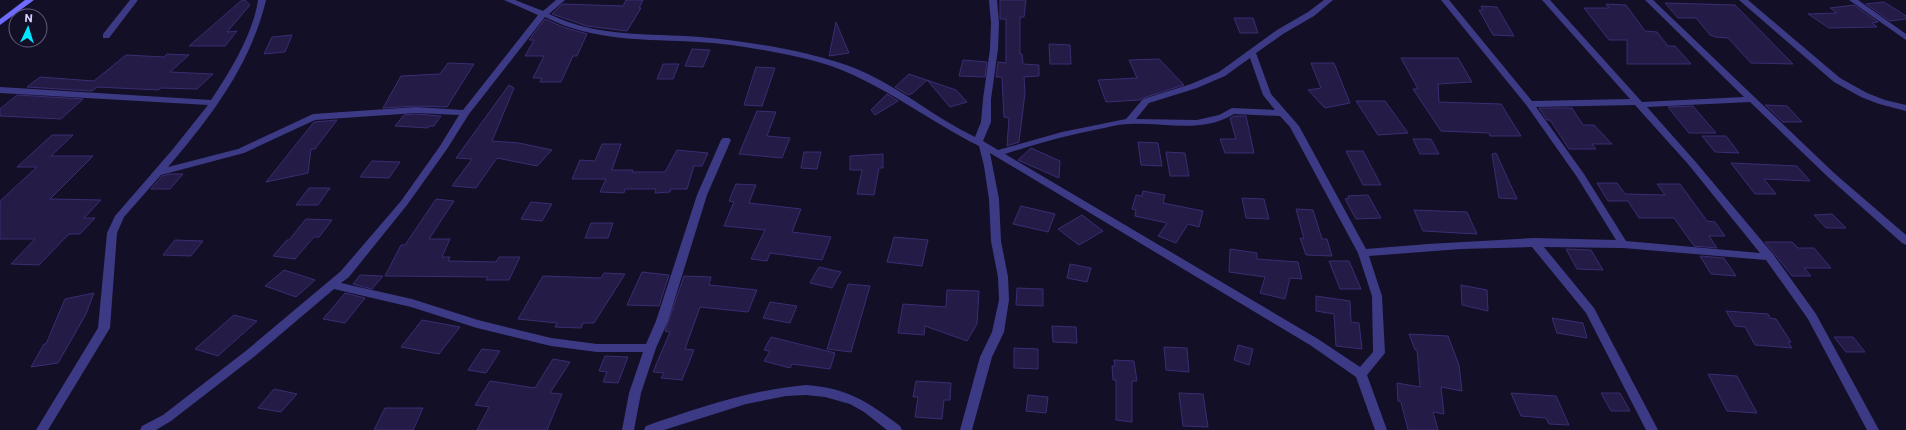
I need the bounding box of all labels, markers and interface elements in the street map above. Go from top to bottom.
north arrow [8,8,48,48]
text: N [24,11,33,24]

